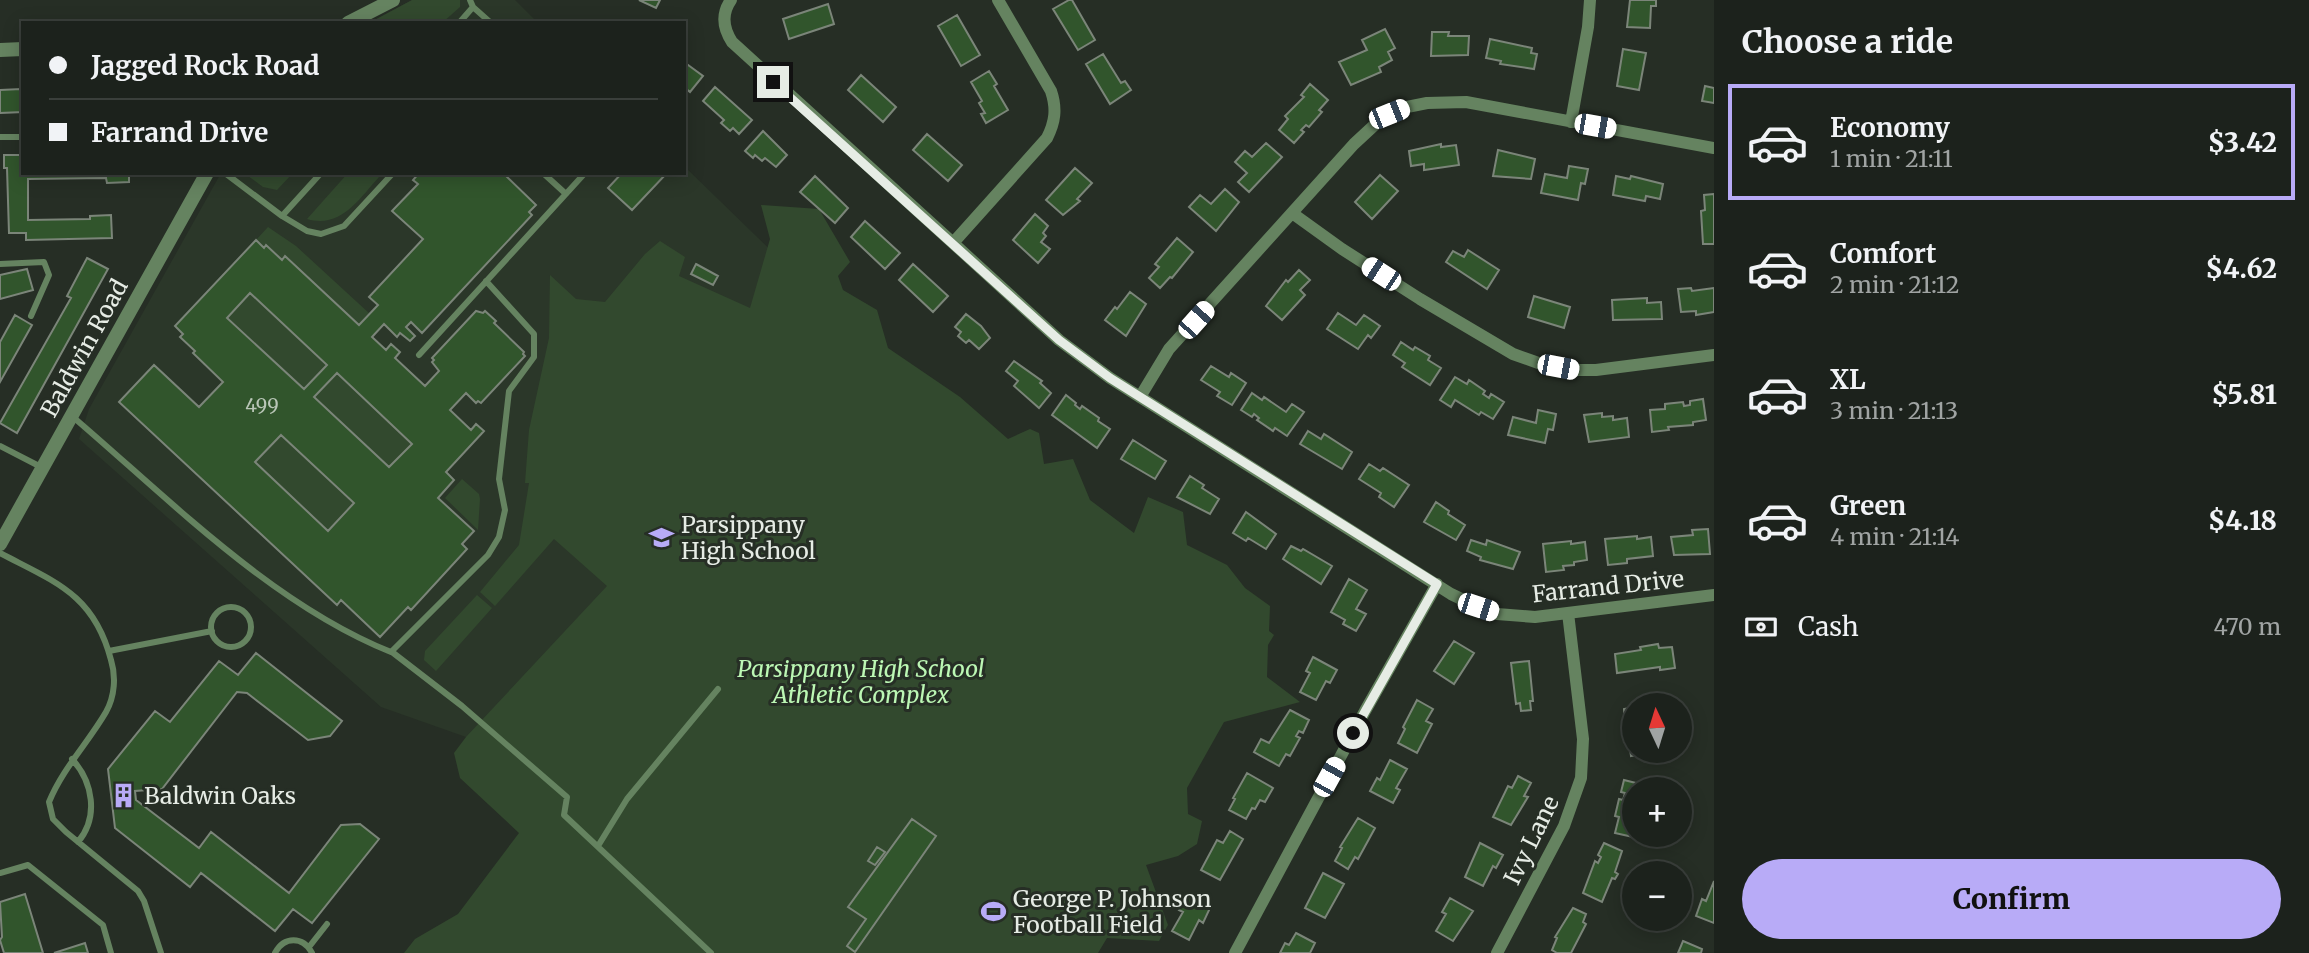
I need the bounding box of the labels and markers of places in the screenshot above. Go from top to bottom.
place label: Parsippany High School [681,510,816,565]
school or university icon: Parsippany High School [647,523,675,551]
building icon: Baldwin Oaks [110,781,138,809]
place label: Baldwin Oaks [144,781,296,810]
place label: George P. Johnson Football Field [1013,884,1212,939]
sports icon: George P. Johnson Football Field [979,897,1007,925]

